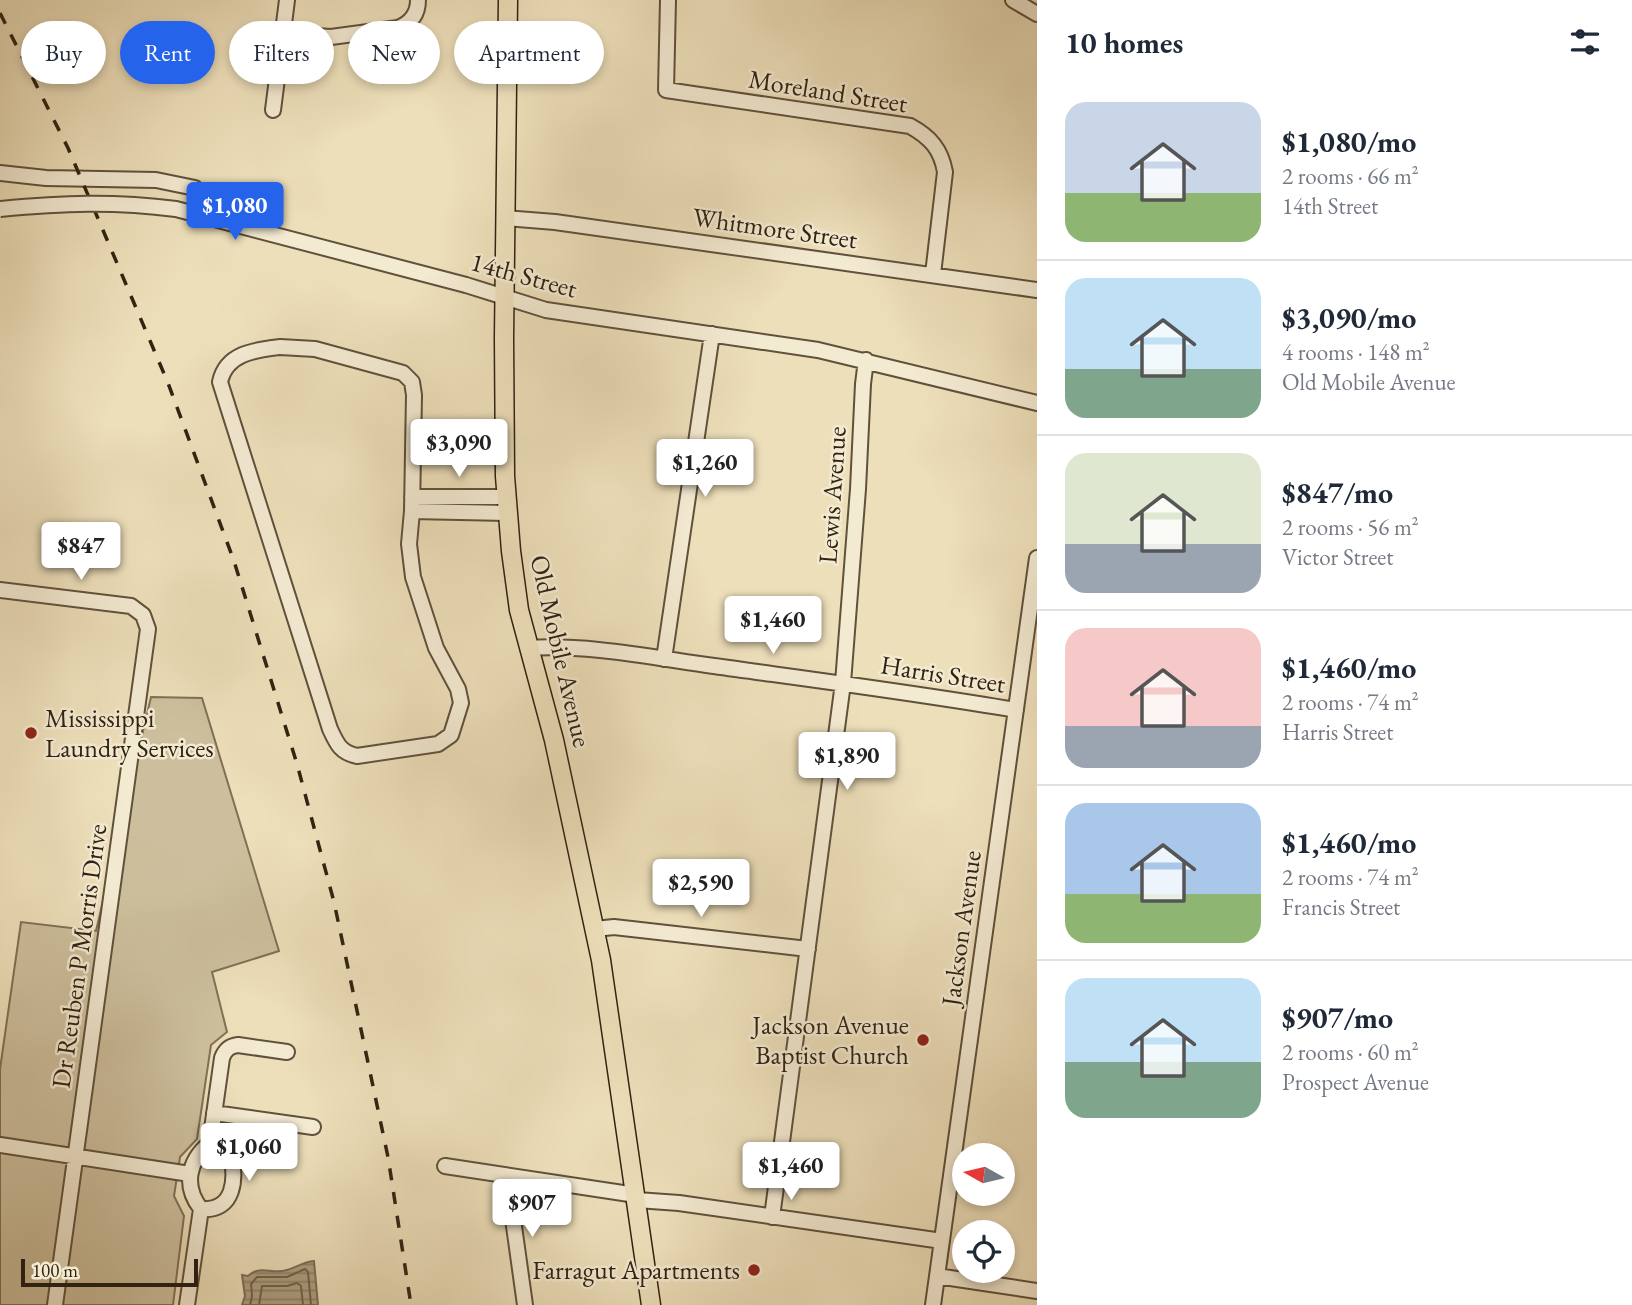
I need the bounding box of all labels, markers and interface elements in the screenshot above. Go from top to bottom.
chip: Buy [21,21,106,84]
chip: Rent [120,21,215,84]
chip: Filters [229,21,334,84]
chip: New [348,21,440,84]
chip: Apartment [454,21,604,84]
text: 10 homes [1065,23,1183,62]
icon: filters [1566,23,1604,61]
street label: Moreland Street [746,62,910,120]
text: $1,080/mo [1282,122,1416,161]
icon: home [1121,130,1205,214]
text: 2 rooms · 66 m² [1282,161,1419,191]
pin: $1,080 [178,182,292,242]
text: $1,080 [203,190,267,220]
text: 14th Street [1282,191,1378,221]
street label: Whitmore Street [690,200,860,256]
street label: 14th Street [467,244,581,306]
text: $3,090/mo [1282,298,1416,337]
icon: home [1121,306,1205,390]
text: 4 rooms · 148 m² [1282,337,1430,367]
text: Old Mobile Avenue [1282,367,1456,397]
pin: $3,090 [402,420,516,479]
street label: Lewis Avenue [810,425,854,565]
text: $3,090 [427,427,491,457]
pin: $1,260 [648,440,762,499]
text: $1,260 [673,447,737,477]
text: $847/mo [1282,473,1393,512]
icon: home [1121,481,1205,565]
text: 2 rooms · 56 m² [1282,512,1419,542]
pin: $847 [40,522,122,582]
text: $847 [57,530,105,560]
text: Victor Street [1282,542,1393,572]
street label: Old Mobile Avenue [522,552,600,750]
pin: $1,460 [716,596,830,656]
text: $1,460 [741,604,805,634]
street label: Harris Street [878,647,1008,701]
text: $1,460/mo [1282,648,1416,687]
icon: home [1121,656,1205,740]
text: 2 rooms · 74 m² [1282,687,1419,717]
place label: Mississippi Laundry Services [45,701,214,765]
text: Harris Street [1282,717,1393,747]
marker: Mississippi Laundry Services [23,725,39,741]
pin: $1,890 [790,732,904,792]
text: $1,890 [815,740,879,770]
street label: Dr Reuben P Morris Drive [44,822,114,1090]
text: $1,460/mo [1282,823,1416,862]
icon: home [1121,831,1205,915]
street label: Jackson Avenue [933,848,989,1010]
pin: $2,590 [644,860,758,919]
text: 2 rooms · 74 m² [1282,862,1419,892]
text: $2,590 [669,867,733,897]
text: Francis Street [1282,892,1400,922]
text: $907/mo [1282,998,1393,1037]
icon: home [1121,1006,1205,1090]
place label: Jackson Avenue Baptist Church [750,1008,909,1072]
marker: Jackson Avenue Baptist Church [915,1032,931,1048]
text: 2 rooms · 60 m² [1282,1037,1419,1067]
text: Prospect Avenue [1282,1067,1429,1097]
pin: $1,060 [192,1124,306,1183]
text: $1,060 [217,1131,281,1161]
pin: $1,460 [734,1142,848,1202]
north arrow [952,1143,1015,1206]
map controls [952,1143,1015,1283]
text: $1,460 [759,1150,823,1180]
pin: $907 [491,1180,573,1239]
text: $907 [508,1187,556,1217]
button: locate [952,1220,1015,1283]
place label: Farragut Apartments [532,1253,740,1287]
scale bar [21,1256,198,1288]
text: 100 m [32,1258,78,1283]
marker: Farragut Apartments [746,1262,762,1278]

